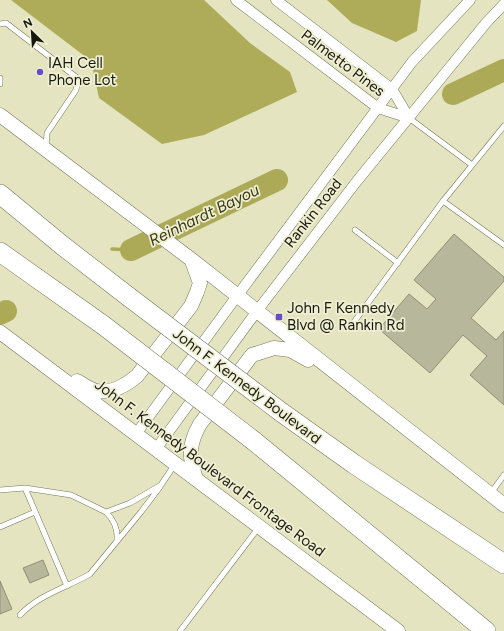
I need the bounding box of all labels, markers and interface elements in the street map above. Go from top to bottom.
north arrow [12,12,52,52]
text: N [21,16,35,31]
street label: Palmetto Pines [298,26,388,100]
place label: IAH Cell Phone Lot [48,54,117,89]
marker: IAH Cell Phone Lot [35,67,45,77]
street label: Rankin Road [280,175,346,251]
water label: Reinhardt Bayou [146,180,262,250]
place label: John F Kennedy Blvd @ Rankin Rd [287,299,405,334]
marker: John F Kennedy Blvd @ Rankin Rd [274,312,284,322]
street label: John F. Kennedy Boulevard [169,324,325,448]
street label: John F. Kennedy Boulevard Frontage Road [91,376,329,560]

